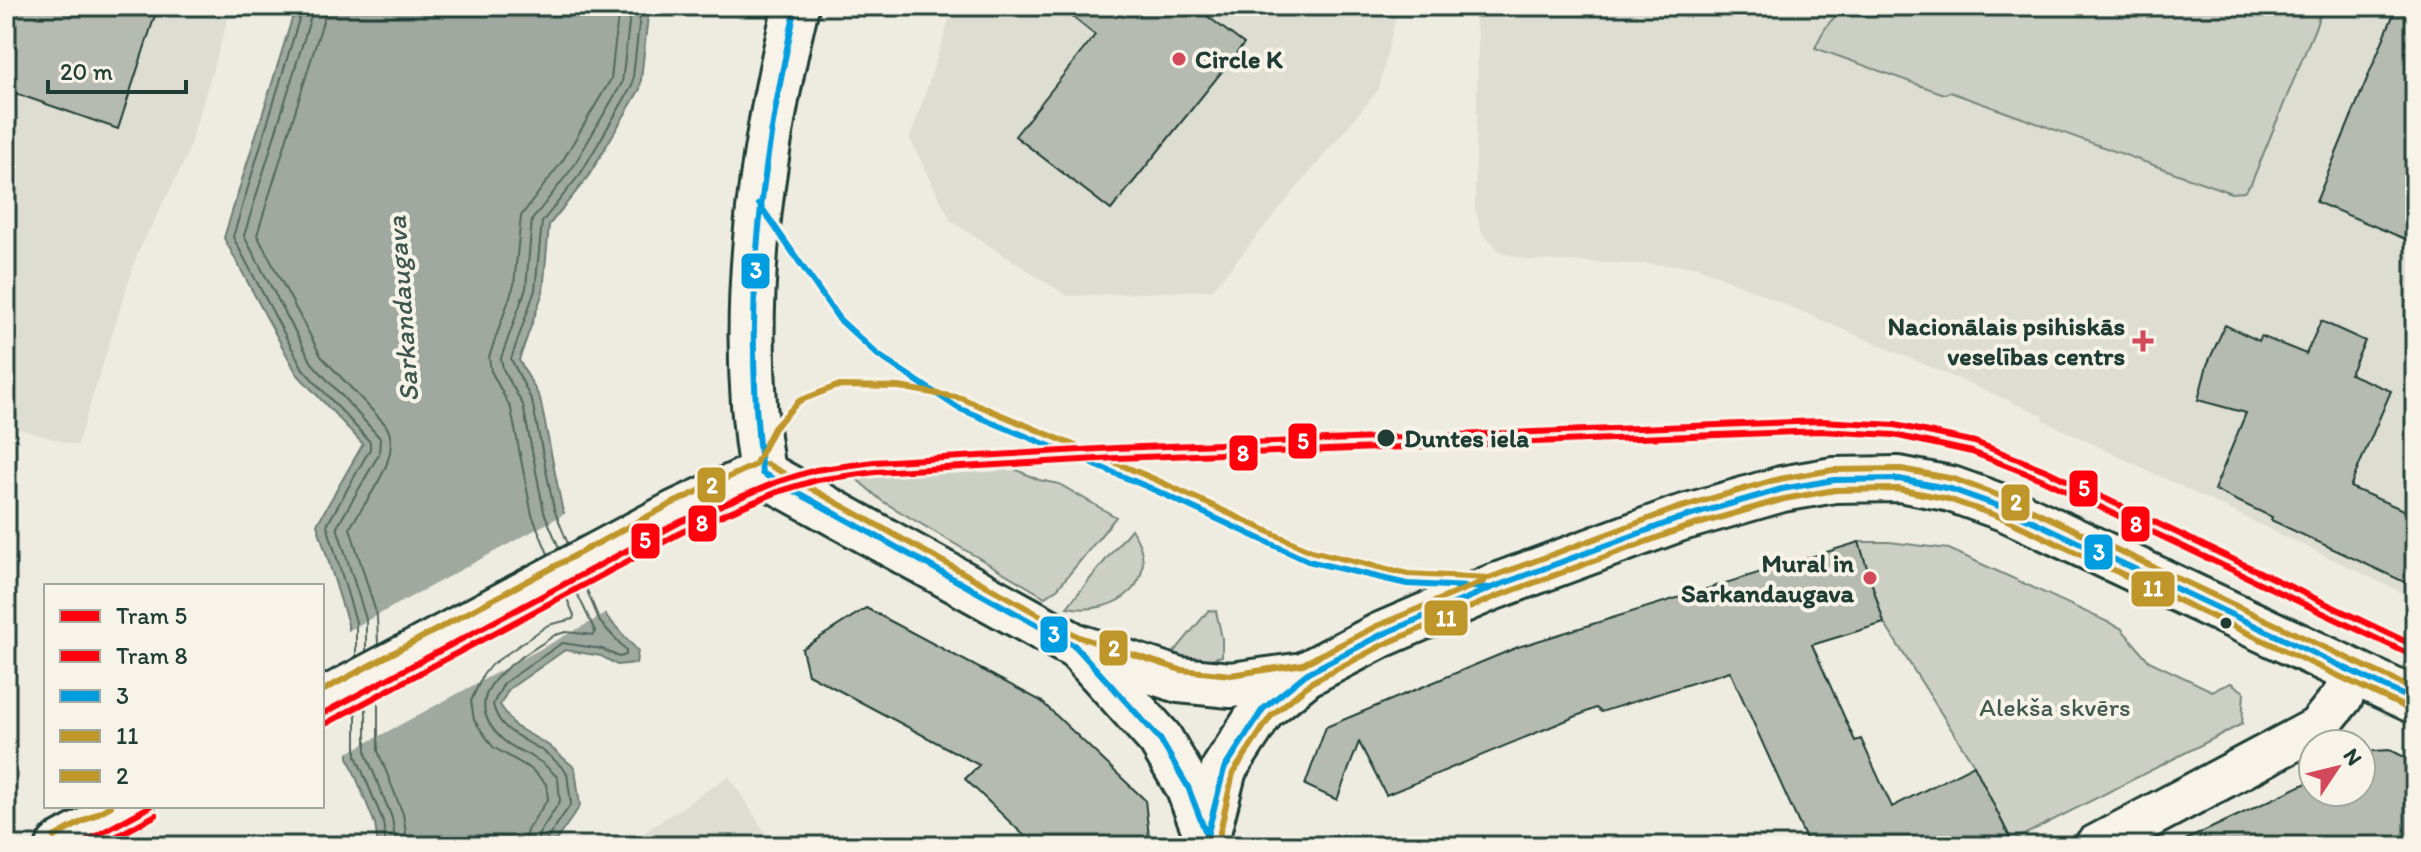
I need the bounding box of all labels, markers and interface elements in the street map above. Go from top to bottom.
place label: Circle K [1195,43,1283,75]
scale bar [48,44,186,94]
marker: Circle K [1170,50,1188,68]
text: 20 m [60,57,113,86]
water label: Sarkandaugava [379,214,425,403]
line badge: 3 [740,252,771,290]
text: 3 [750,257,762,284]
place label: Nacionālais psihiskās veselības centrs [1888,310,2125,372]
marker: Nacionālais psihiskās veselības centrs [2132,330,2154,352]
line badge: 5 [1287,422,1318,460]
place label: Duntes iela [1404,422,1529,454]
marker: Duntes iela [1375,427,1397,449]
text: 5 [1297,428,1309,455]
line badge: 8 [1228,434,1259,472]
text: 8 [1237,440,1249,467]
line badge: 2 [696,466,727,504]
line badge: 5 [2068,469,2099,508]
text: 2 [706,472,718,499]
text: 5 [2078,475,2090,502]
line badge: 2 [2000,483,2031,522]
text: 2 [2010,489,2022,516]
line badge: 8 [687,504,718,543]
line badge: 8 [2120,505,2151,543]
text: 8 [696,510,708,537]
text: 8 [2130,511,2142,538]
line badge: 5 [630,522,661,560]
text: 5 [639,527,651,554]
line badge: 3 [2083,533,2114,571]
text: 3 [2093,539,2105,566]
place label: Mural in Sarkandaugava [1681,547,1855,609]
marker: Mural in Sarkandaugava [1861,569,1879,587]
line badge: 11 [2130,570,2176,608]
text: 11 [2143,575,2164,602]
legend [44,584,324,808]
line badge: 11 [1423,599,1469,637]
text: Tram 5 [116,601,187,630]
text: 11 [1436,605,1457,632]
line badge: 3 [1039,615,1069,654]
unlabelled marker [2218,615,2234,631]
text: 3 [1048,621,1060,648]
line badge: 2 [1098,629,1129,667]
text: 2 [1108,635,1120,662]
text: Tram 8 [116,641,188,670]
text: 3 [116,681,129,710]
park label: Alekša skvērs [1979,691,2131,723]
text: 11 [116,721,138,750]
north arrow [2297,728,2377,808]
text: N [2338,743,2368,771]
text: 2 [116,761,129,790]

